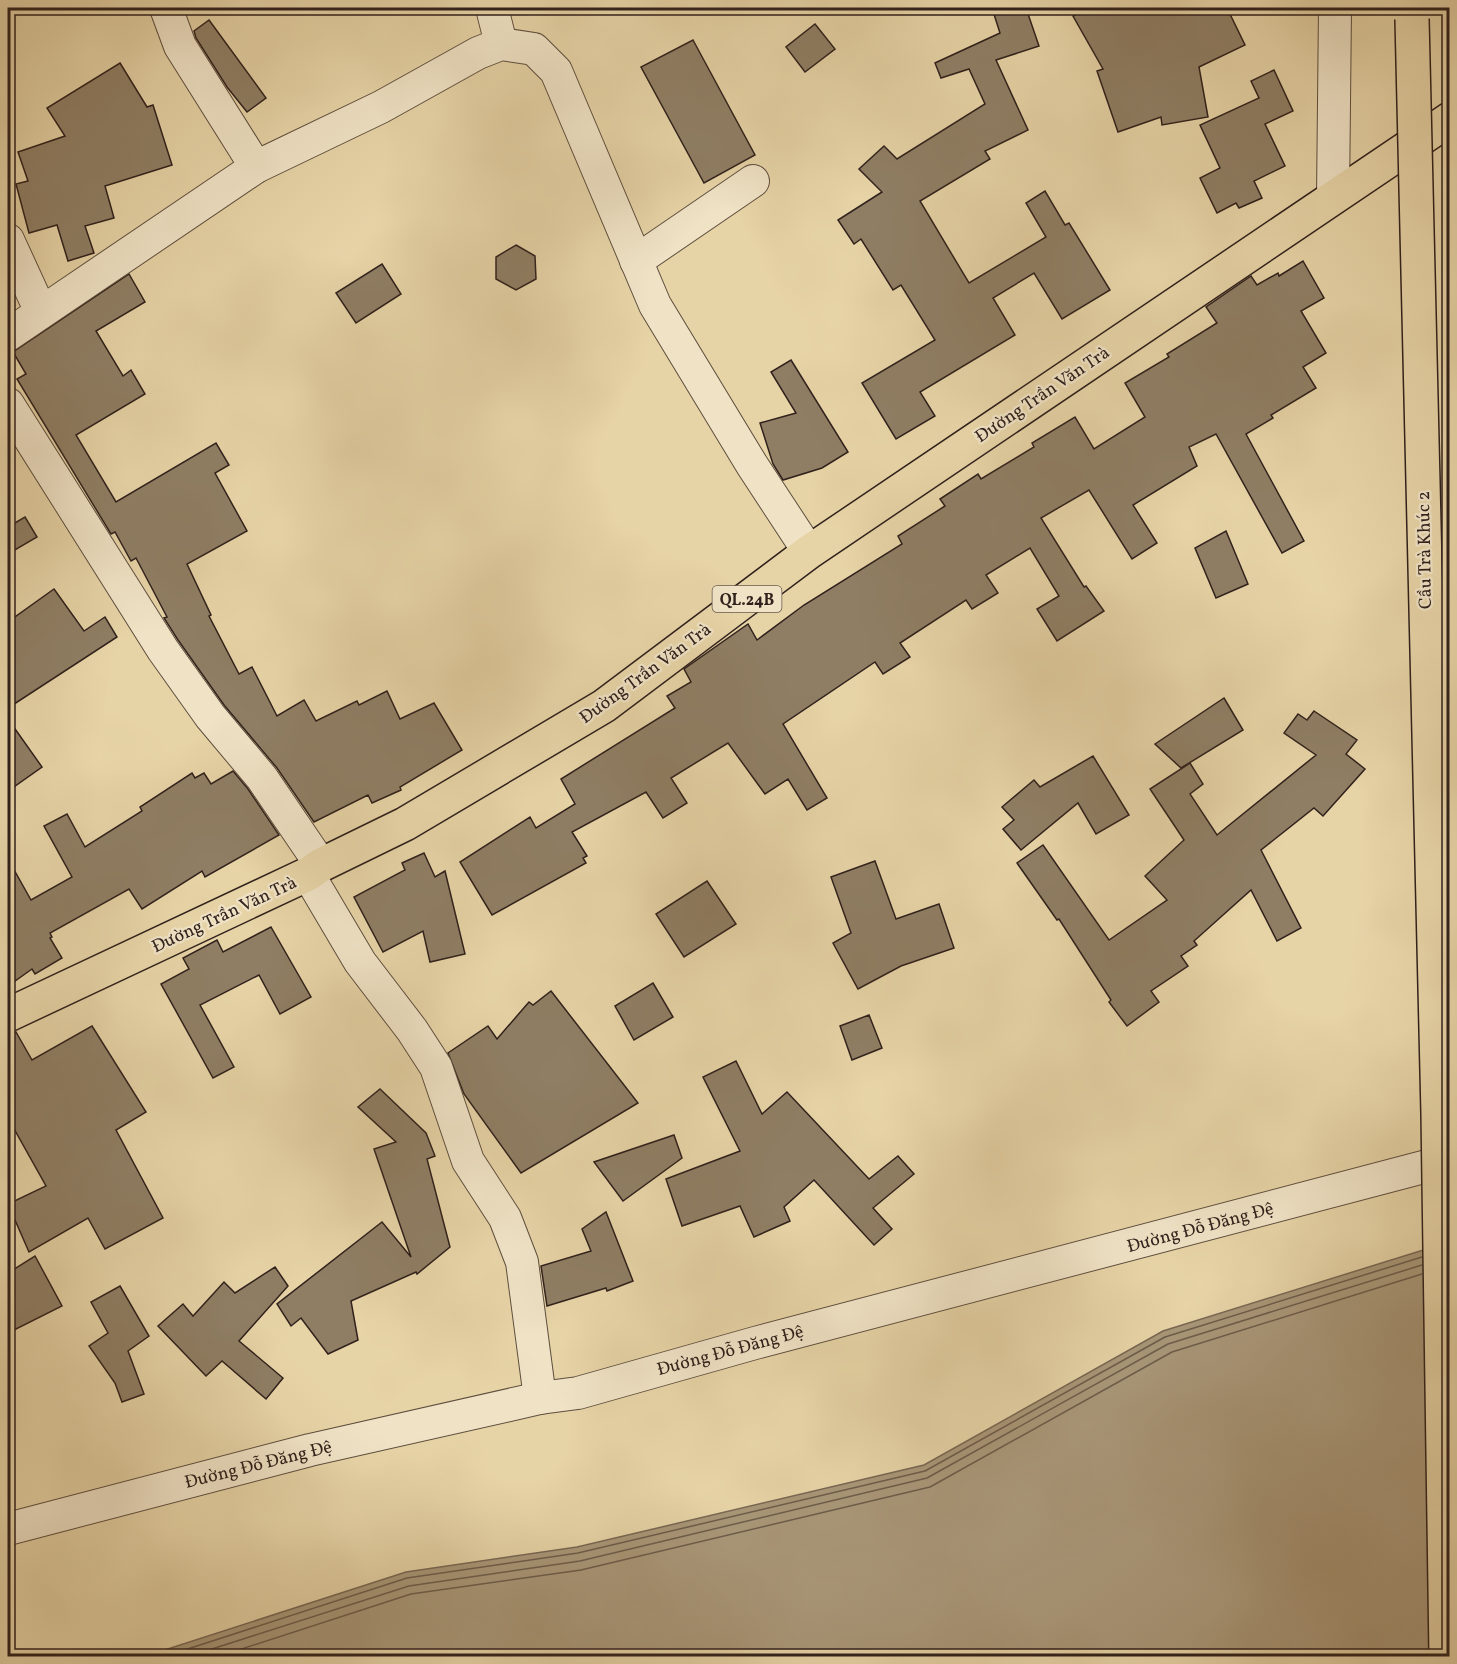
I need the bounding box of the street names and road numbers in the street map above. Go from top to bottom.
street label: Đường Trần Văn Trà [971,341,1115,450]
street label: Cầu Trà Khúc 2 [1412,491,1439,609]
road number: QL.24B [712,586,782,612]
street label: Đường Trần Văn Trà [575,618,717,731]
street label: Đường Trần Văn Trà [148,871,301,960]
street label: Đường Đỗ Đăng Đệ [1124,1197,1277,1260]
street label: Đường Đỗ Đăng Đệ [654,1320,807,1383]
street label: Đường Đỗ Đăng Đệ [182,1435,335,1496]

